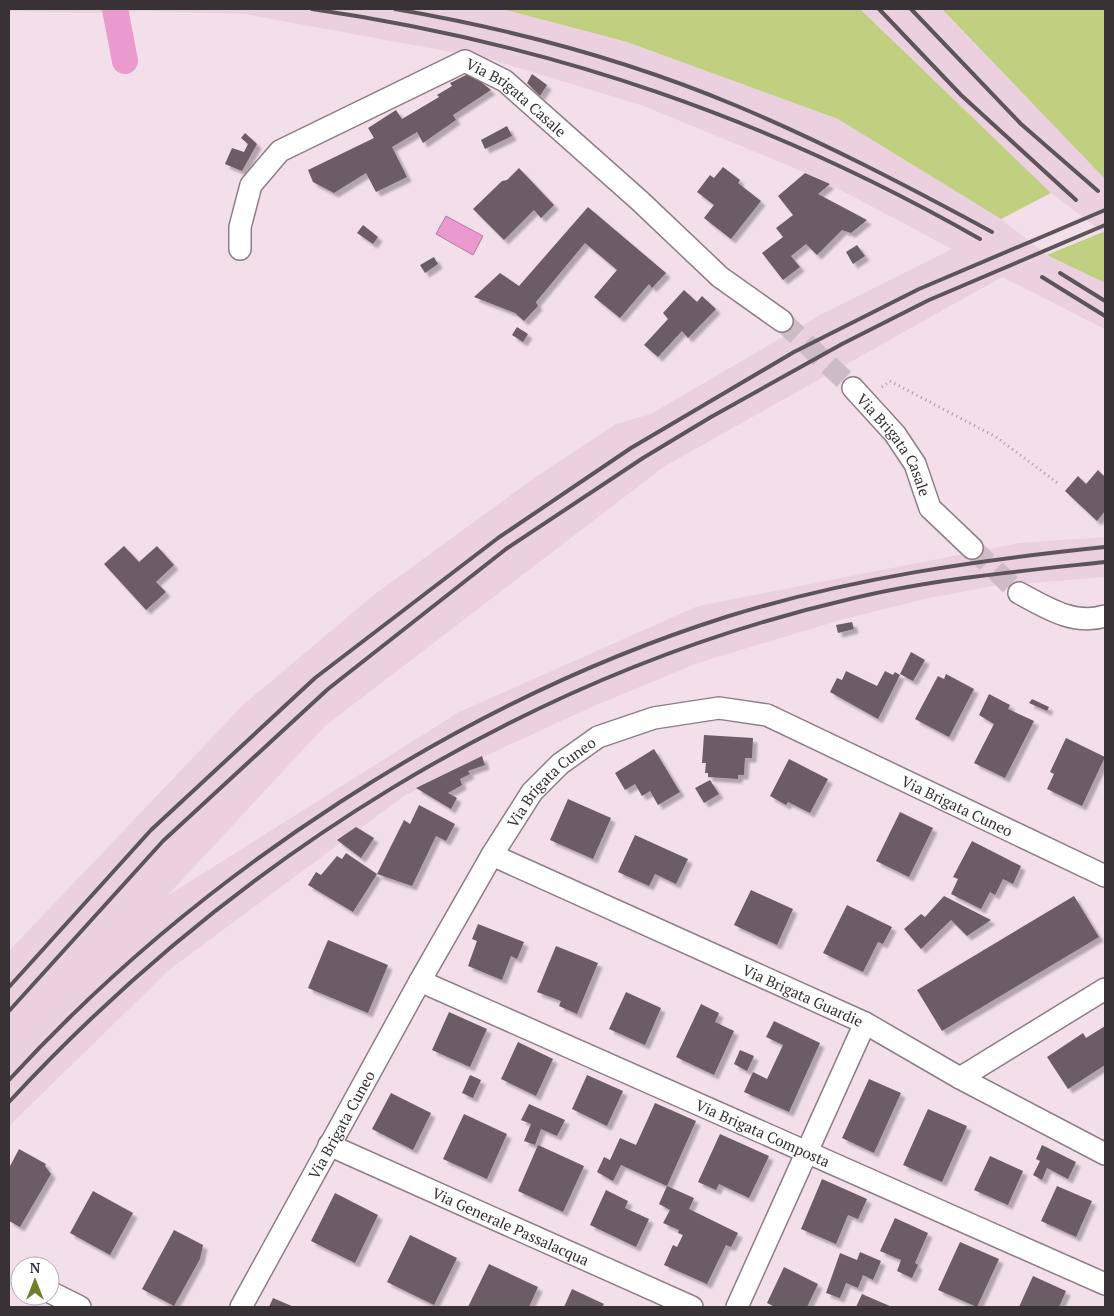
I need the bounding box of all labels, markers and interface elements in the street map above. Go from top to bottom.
street label: Via Brigata Casale [463,53,571,141]
street label: Via Brigata Casale [853,389,935,499]
street label: Via Brigata Cuneo [502,732,599,831]
street label: Via Brigata Cuneo [898,771,1016,841]
street label: Via Brigata Guardie [739,959,867,1031]
street label: Via Brigata Cuneo [303,1067,379,1182]
street label: Via Brigata Composta [693,1094,834,1171]
street label: Via Generale Passalacqua [429,1182,593,1270]
north arrow [10,1256,60,1306]
text: N [30,1258,41,1277]

